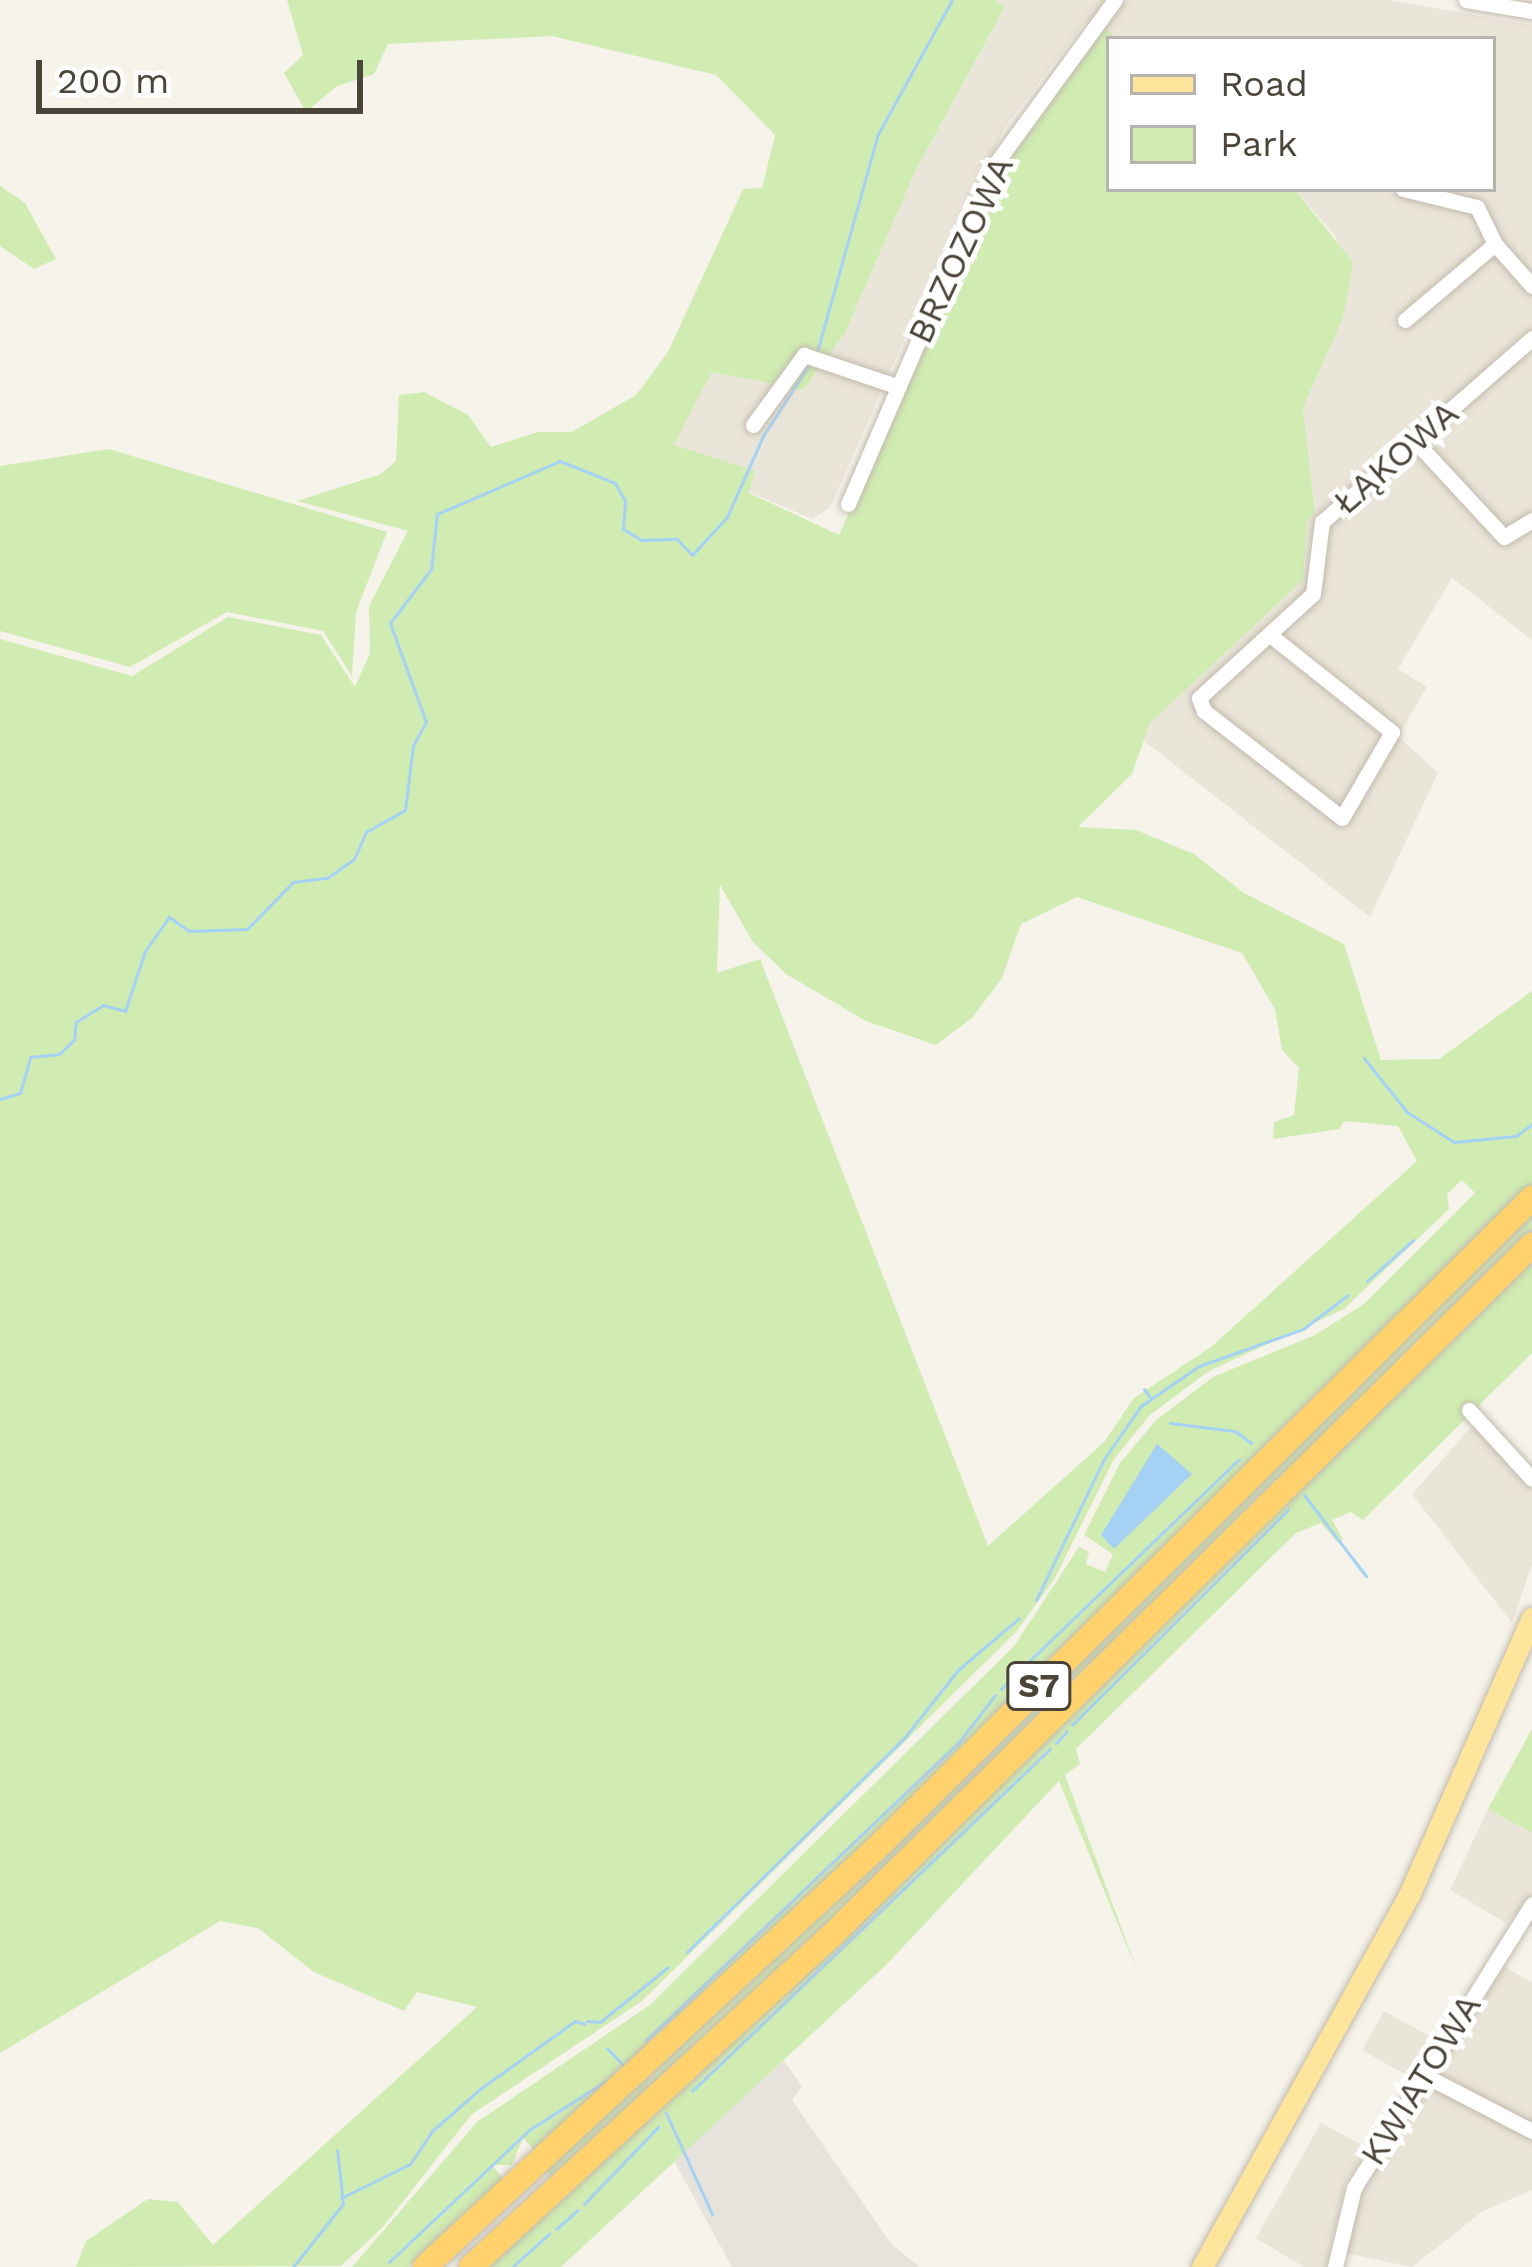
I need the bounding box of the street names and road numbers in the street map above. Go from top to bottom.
street label: BRZOZOWA [899,149,1023,351]
street label: ŁĄKOWA [1324,392,1468,524]
road number: S7 [1006,1659,1072,1713]
street label: KWIATOWA [1351,1986,1491,2174]

